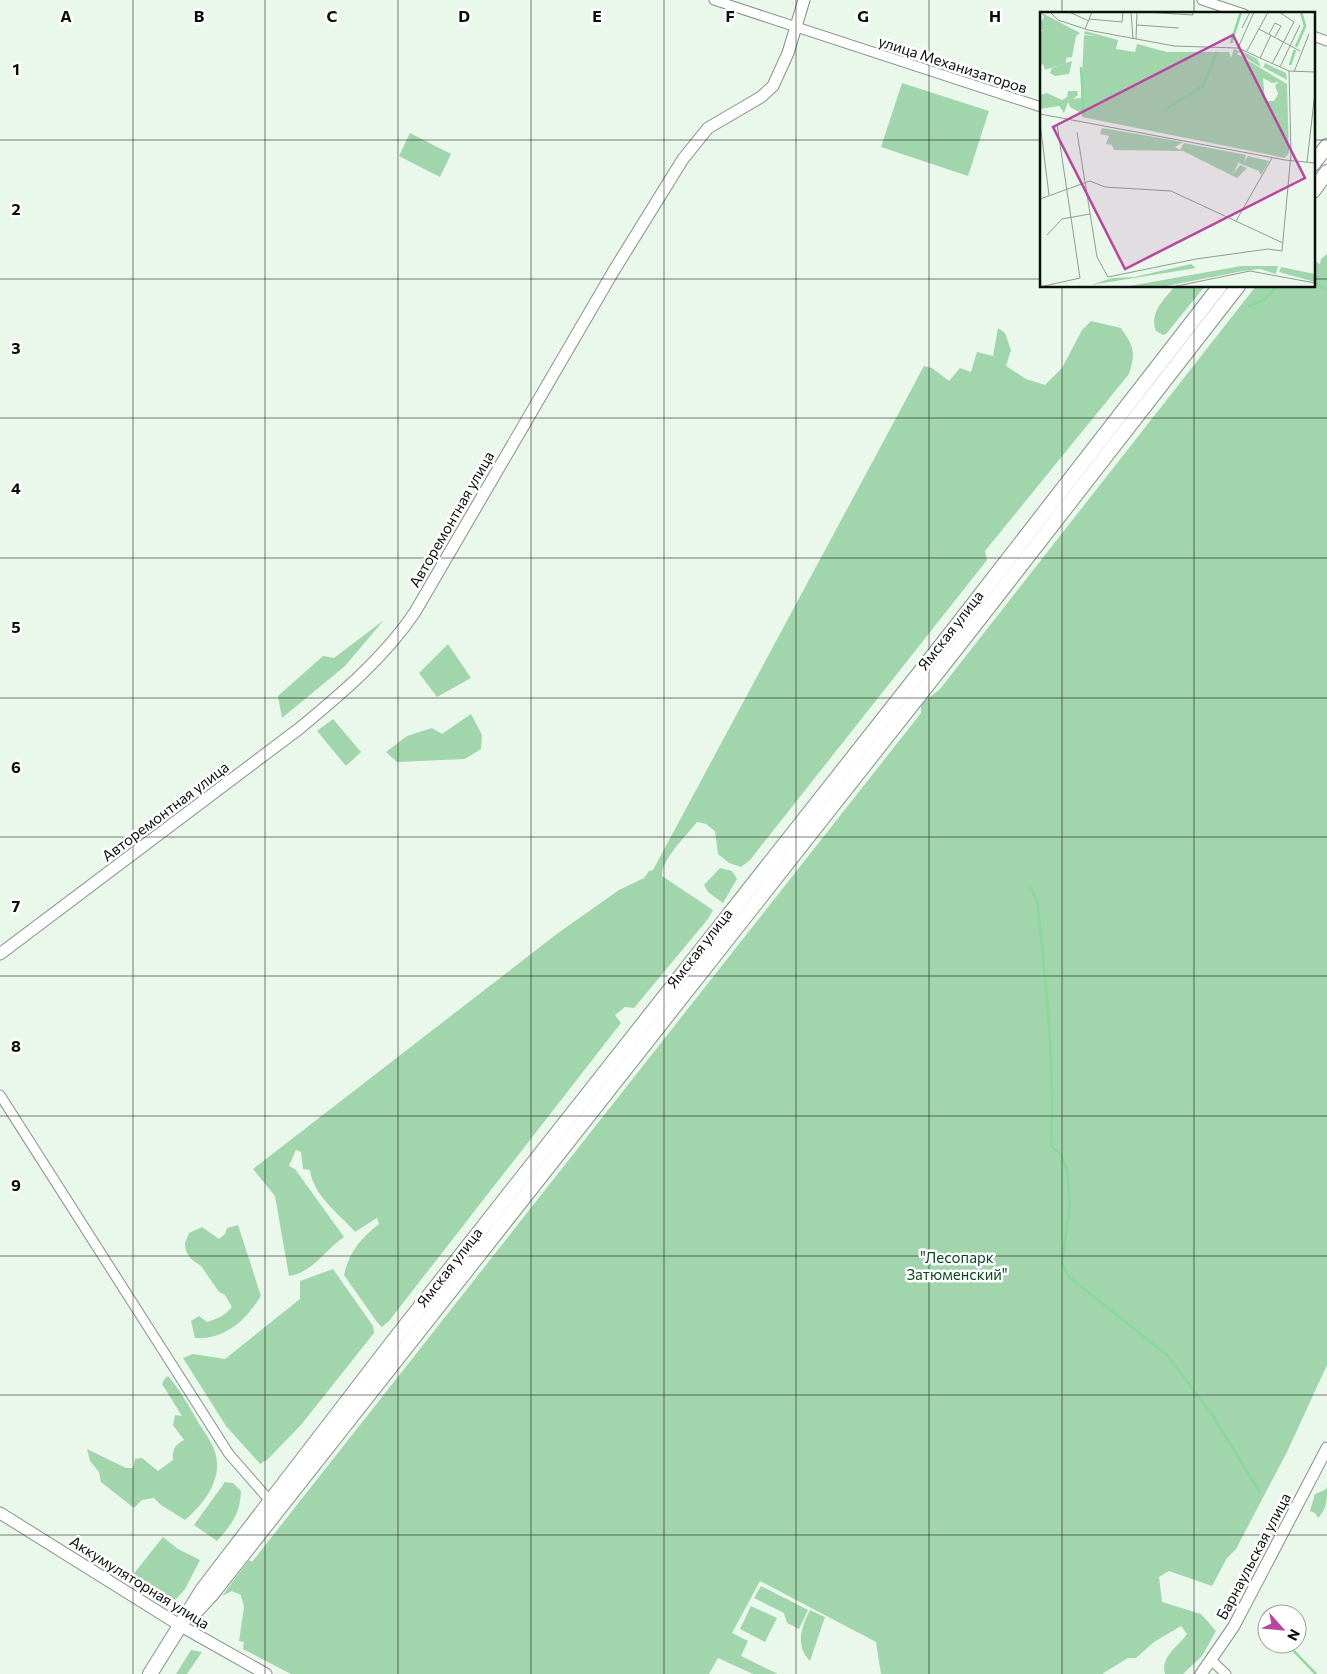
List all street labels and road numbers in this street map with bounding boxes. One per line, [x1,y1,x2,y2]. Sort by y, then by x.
street label: улица Механизаторов [876,31,1030,97]
street label: Авторемонтная улица [405,448,497,590]
street label: Ямская улица [913,587,987,673]
street label: Авторемонтная улица [98,757,232,865]
street label: Ямская улица [662,905,736,991]
street label: Ямская улица [412,1224,486,1310]
street label: Барнаульская улица [1212,1490,1294,1622]
street label: Аккумуляторная улица [67,1532,213,1632]

